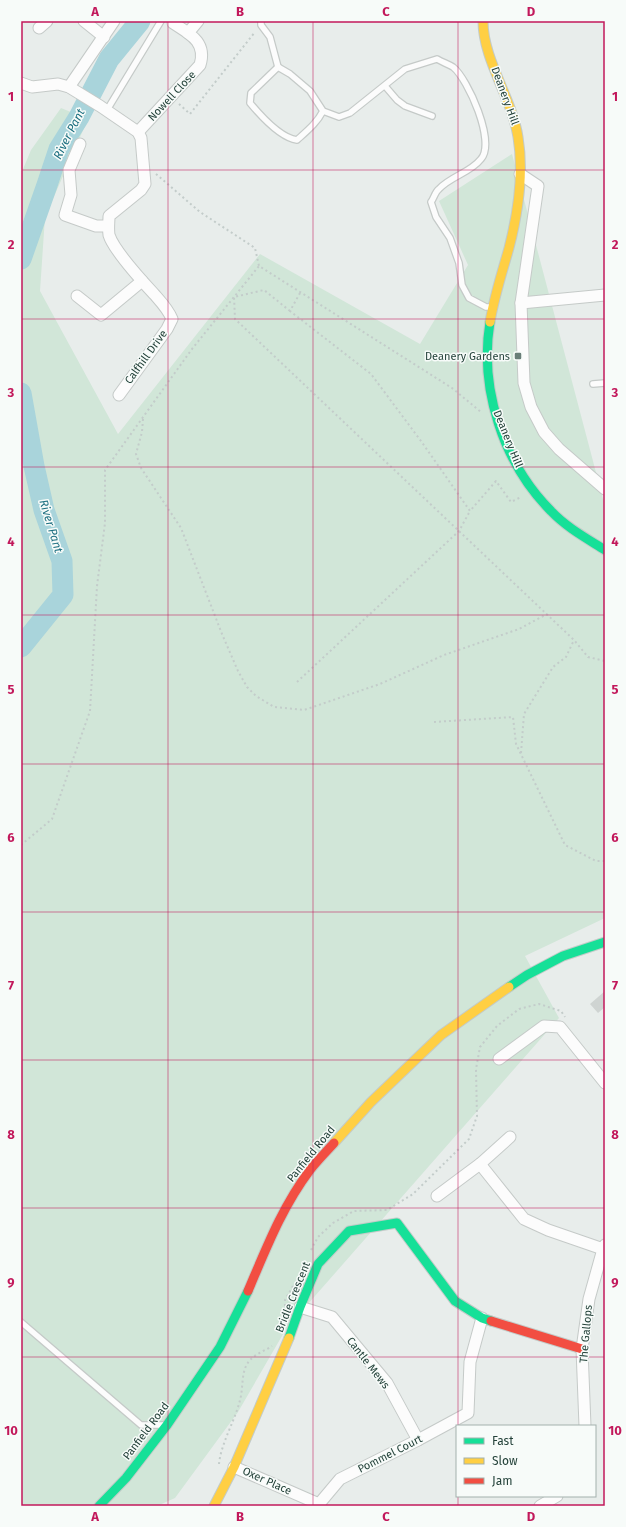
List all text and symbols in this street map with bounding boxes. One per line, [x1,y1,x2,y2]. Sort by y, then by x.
text: A [90,4,99,19]
text: B [236,4,244,19]
text: C [382,4,390,19]
text: D [527,4,536,19]
street label: Deanery Hill [488,65,522,127]
street label: Nowell Close [145,68,199,124]
text: 1 [8,89,14,104]
text: 1 [612,89,618,104]
water label: River Pant [50,106,88,162]
text: 2 [8,237,15,252]
text: 2 [612,237,619,252]
street label: Calfhill Drive [122,327,170,387]
place label: Deanery Gardens [425,350,510,363]
marker: Deanery Gardens [513,351,523,361]
text: 3 [7,385,15,400]
text: 3 [611,385,619,400]
street label: Deanery Hill [491,408,525,470]
water label: River Pant [36,498,66,555]
text: 4 [7,534,15,549]
text: 4 [611,534,619,549]
text: 5 [8,682,15,697]
text: 5 [612,682,619,697]
text: 6 [7,830,15,845]
text: 6 [611,830,619,845]
text: 7 [8,978,14,993]
text: 7 [612,978,618,993]
street label: Panfield Road [284,1123,338,1185]
text: 8 [7,1127,15,1142]
text: 8 [611,1127,619,1142]
street label: Bridle Crescent [273,1260,313,1334]
text: 9 [7,1275,15,1290]
text: 9 [611,1275,619,1290]
street label: The Gallops [577,1304,595,1364]
street label: Cantle Mews [344,1335,392,1391]
street label: Panfield Road [120,1400,172,1462]
text: 10 [4,1423,18,1438]
text: 10 [608,1423,622,1438]
legend [456,1425,596,1497]
street label: Pommel Court [356,1432,424,1476]
text: Fast [492,1434,514,1448]
text: Slow [492,1454,518,1468]
street label: Oxer Place [240,1464,294,1498]
text: Jam [492,1474,512,1488]
text: A [90,1509,99,1524]
text: B [236,1509,244,1524]
text: C [382,1509,390,1524]
text: D [527,1509,536,1524]

